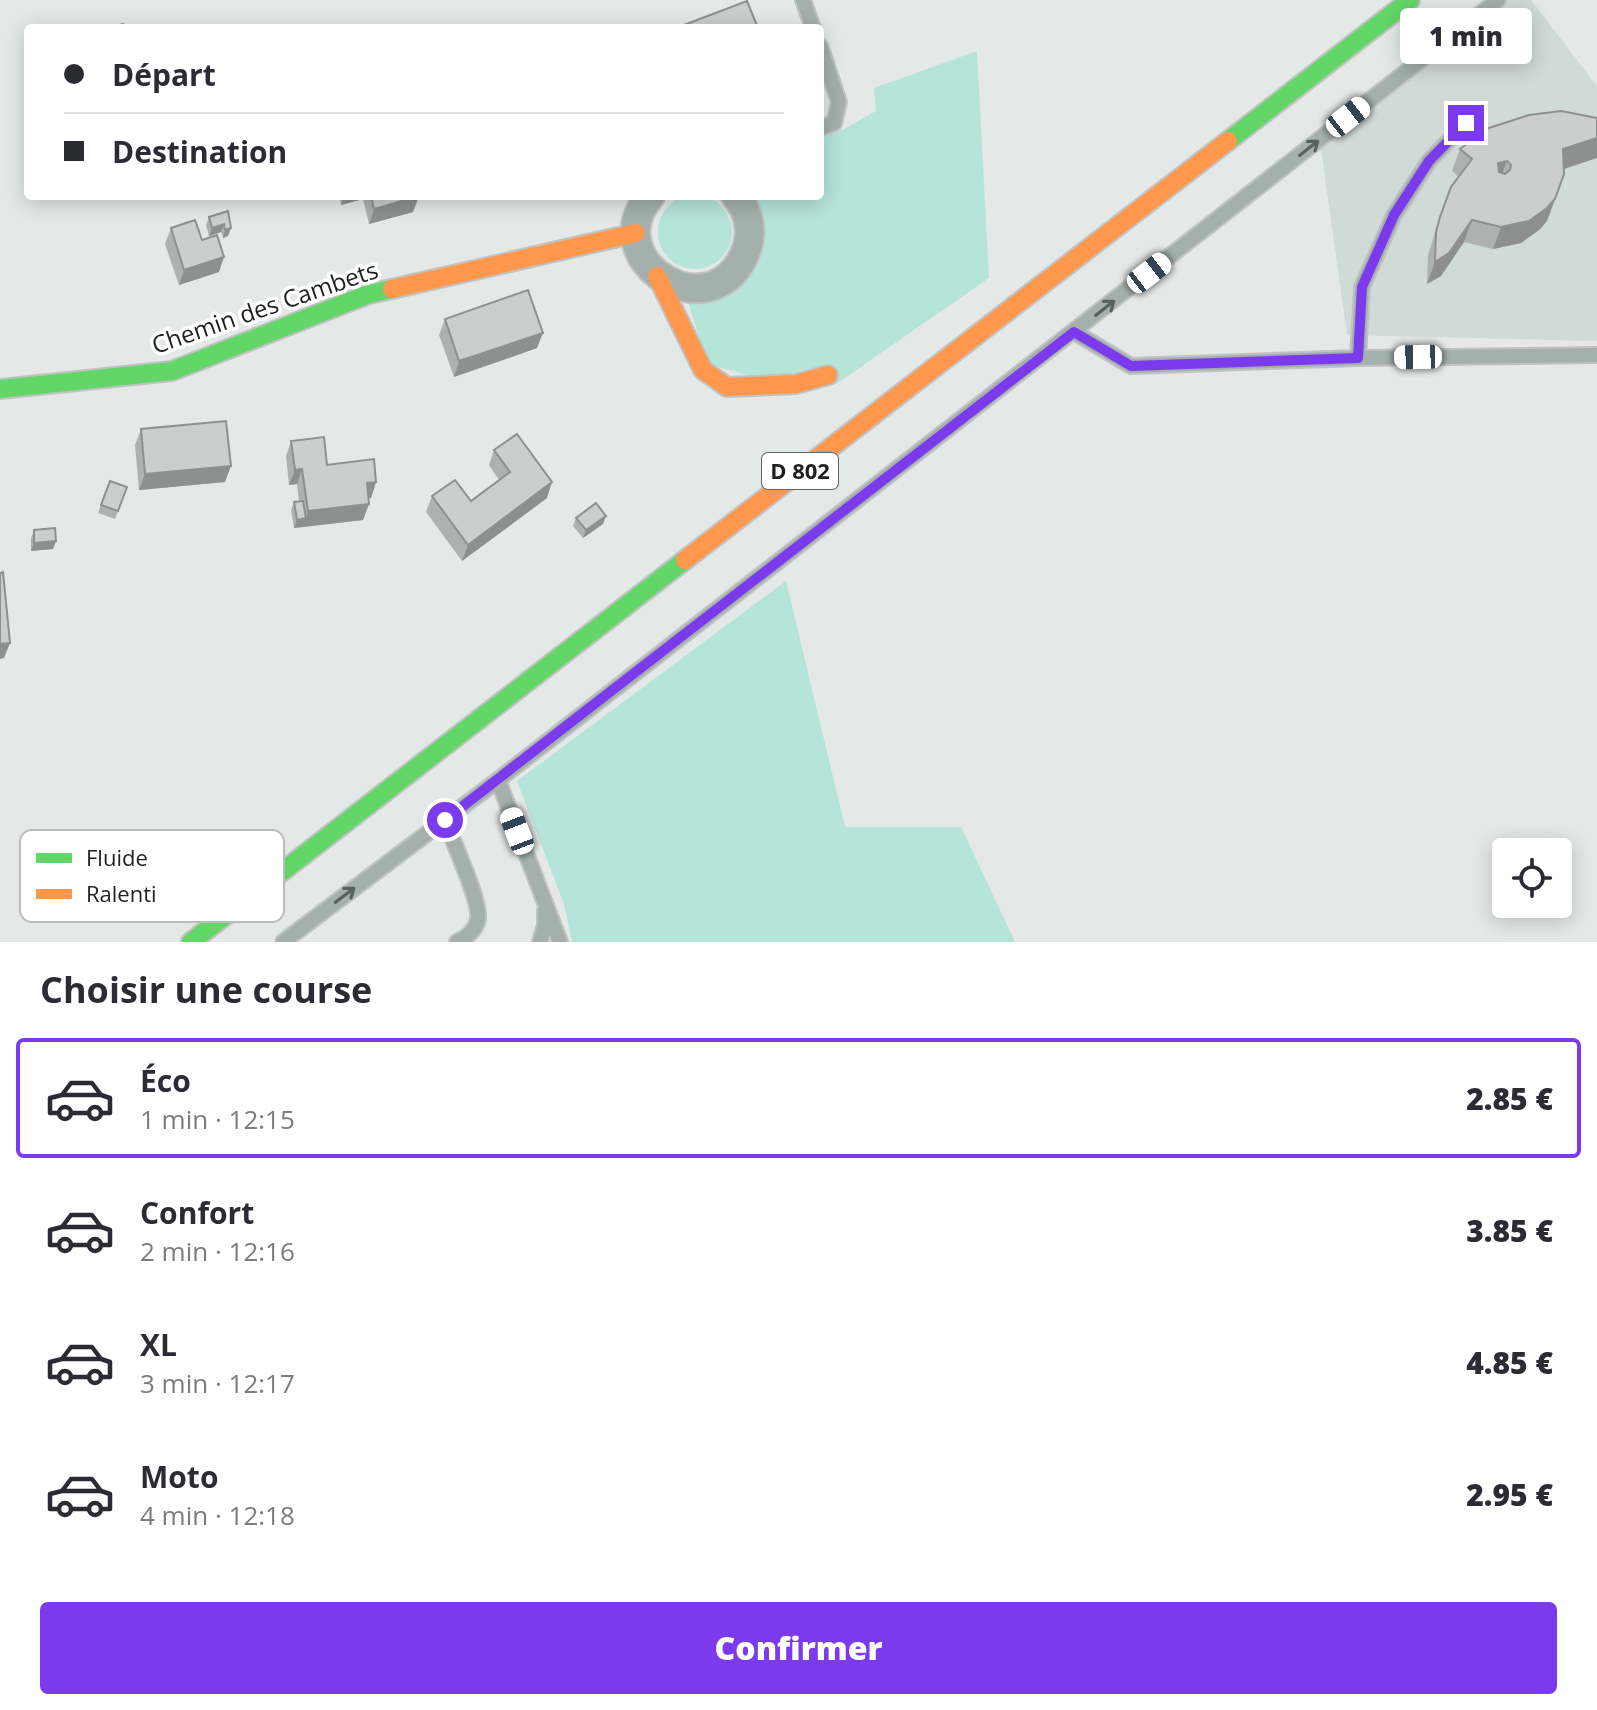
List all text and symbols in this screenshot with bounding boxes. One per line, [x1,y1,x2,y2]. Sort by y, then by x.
callout: 1 min [1400,7,1532,63]
text: 1 min [1429,18,1503,54]
text: Départ [112,54,216,95]
car [1322,93,1374,141]
route end [1448,105,1484,141]
text: Destination [112,131,287,172]
one-way arrow [1298,139,1319,156]
car [1123,249,1175,297]
street label: Chemin des Cambets [147,252,382,361]
one-way arrow [1094,299,1115,317]
car [1394,345,1442,369]
road number: D 802 [762,453,838,489]
route start [427,802,463,838]
car [497,804,537,858]
legend [20,830,284,922]
map controls [1492,838,1572,918]
button: locate [1492,838,1572,918]
text: Fluide [86,842,148,872]
text: Ralenti [86,878,157,908]
one-way arrow [334,887,355,904]
text: Choisir une course [40,965,372,1014]
text: Éco [140,1060,191,1101]
icon: car [44,1062,116,1134]
text: 2.85 € [1466,1078,1553,1119]
text: 1 min · 12:15 [140,1101,295,1137]
text: Confort [140,1192,254,1233]
icon: car [44,1194,116,1266]
text: 3.85 € [1466,1210,1553,1251]
text: 2 min · 12:16 [140,1233,295,1269]
text: XL [140,1324,177,1365]
icon: car [44,1326,116,1398]
text: 4.85 € [1466,1342,1553,1383]
text: 3 min · 12:17 [140,1365,295,1401]
text: Moto [140,1456,218,1497]
icon: car [44,1458,116,1530]
text: 2.95 € [1466,1474,1553,1515]
text: 4 min · 12:18 [140,1497,295,1533]
button: Confirmer [40,1602,1557,1694]

